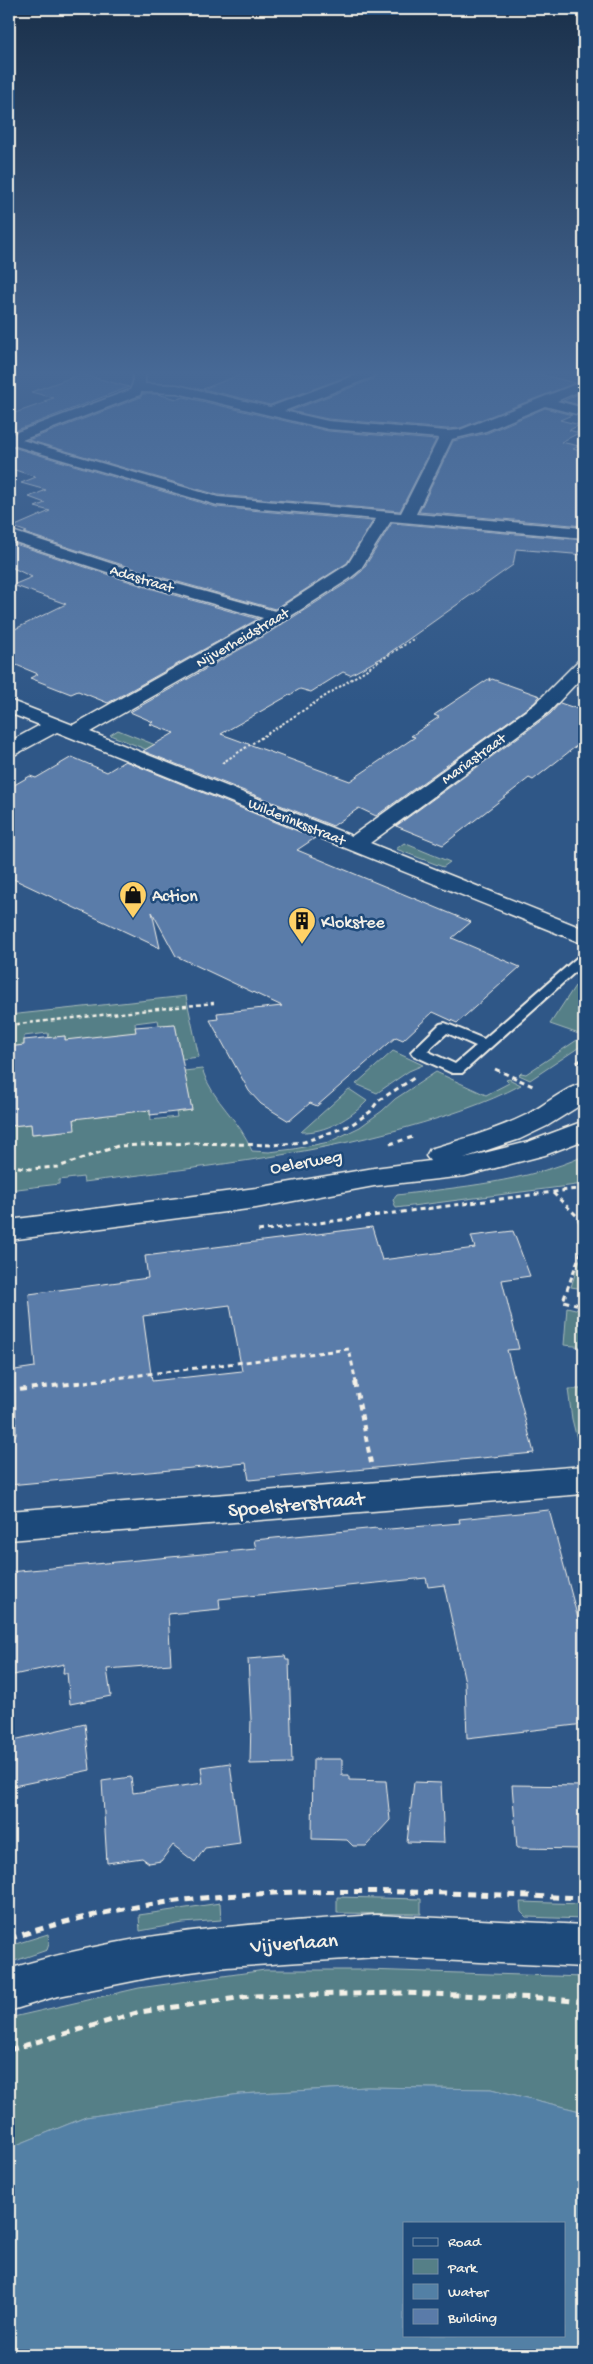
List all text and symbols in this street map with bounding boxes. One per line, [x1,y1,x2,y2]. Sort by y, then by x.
street label: Adastraat [107,562,177,599]
street label: Nijverheidstraat [193,604,294,673]
street label: Mariastraat [438,729,511,789]
street label: Wilderinksstraat [245,795,349,851]
shop icon: Action [118,880,148,919]
place label: Action [152,887,198,908]
building icon: Klokstee [287,906,317,945]
place label: Klokstee [321,913,386,934]
street label: Oelerweg [269,1147,344,1180]
street label: Spoelsterstraat [227,1488,368,1525]
street label: Vijverlaan [249,1930,339,1961]
legend [403,2222,566,2336]
text: Road [448,2234,482,2252]
text: Park [447,2260,478,2278]
text: Water [448,2284,490,2302]
text: Building [447,2310,497,2328]

